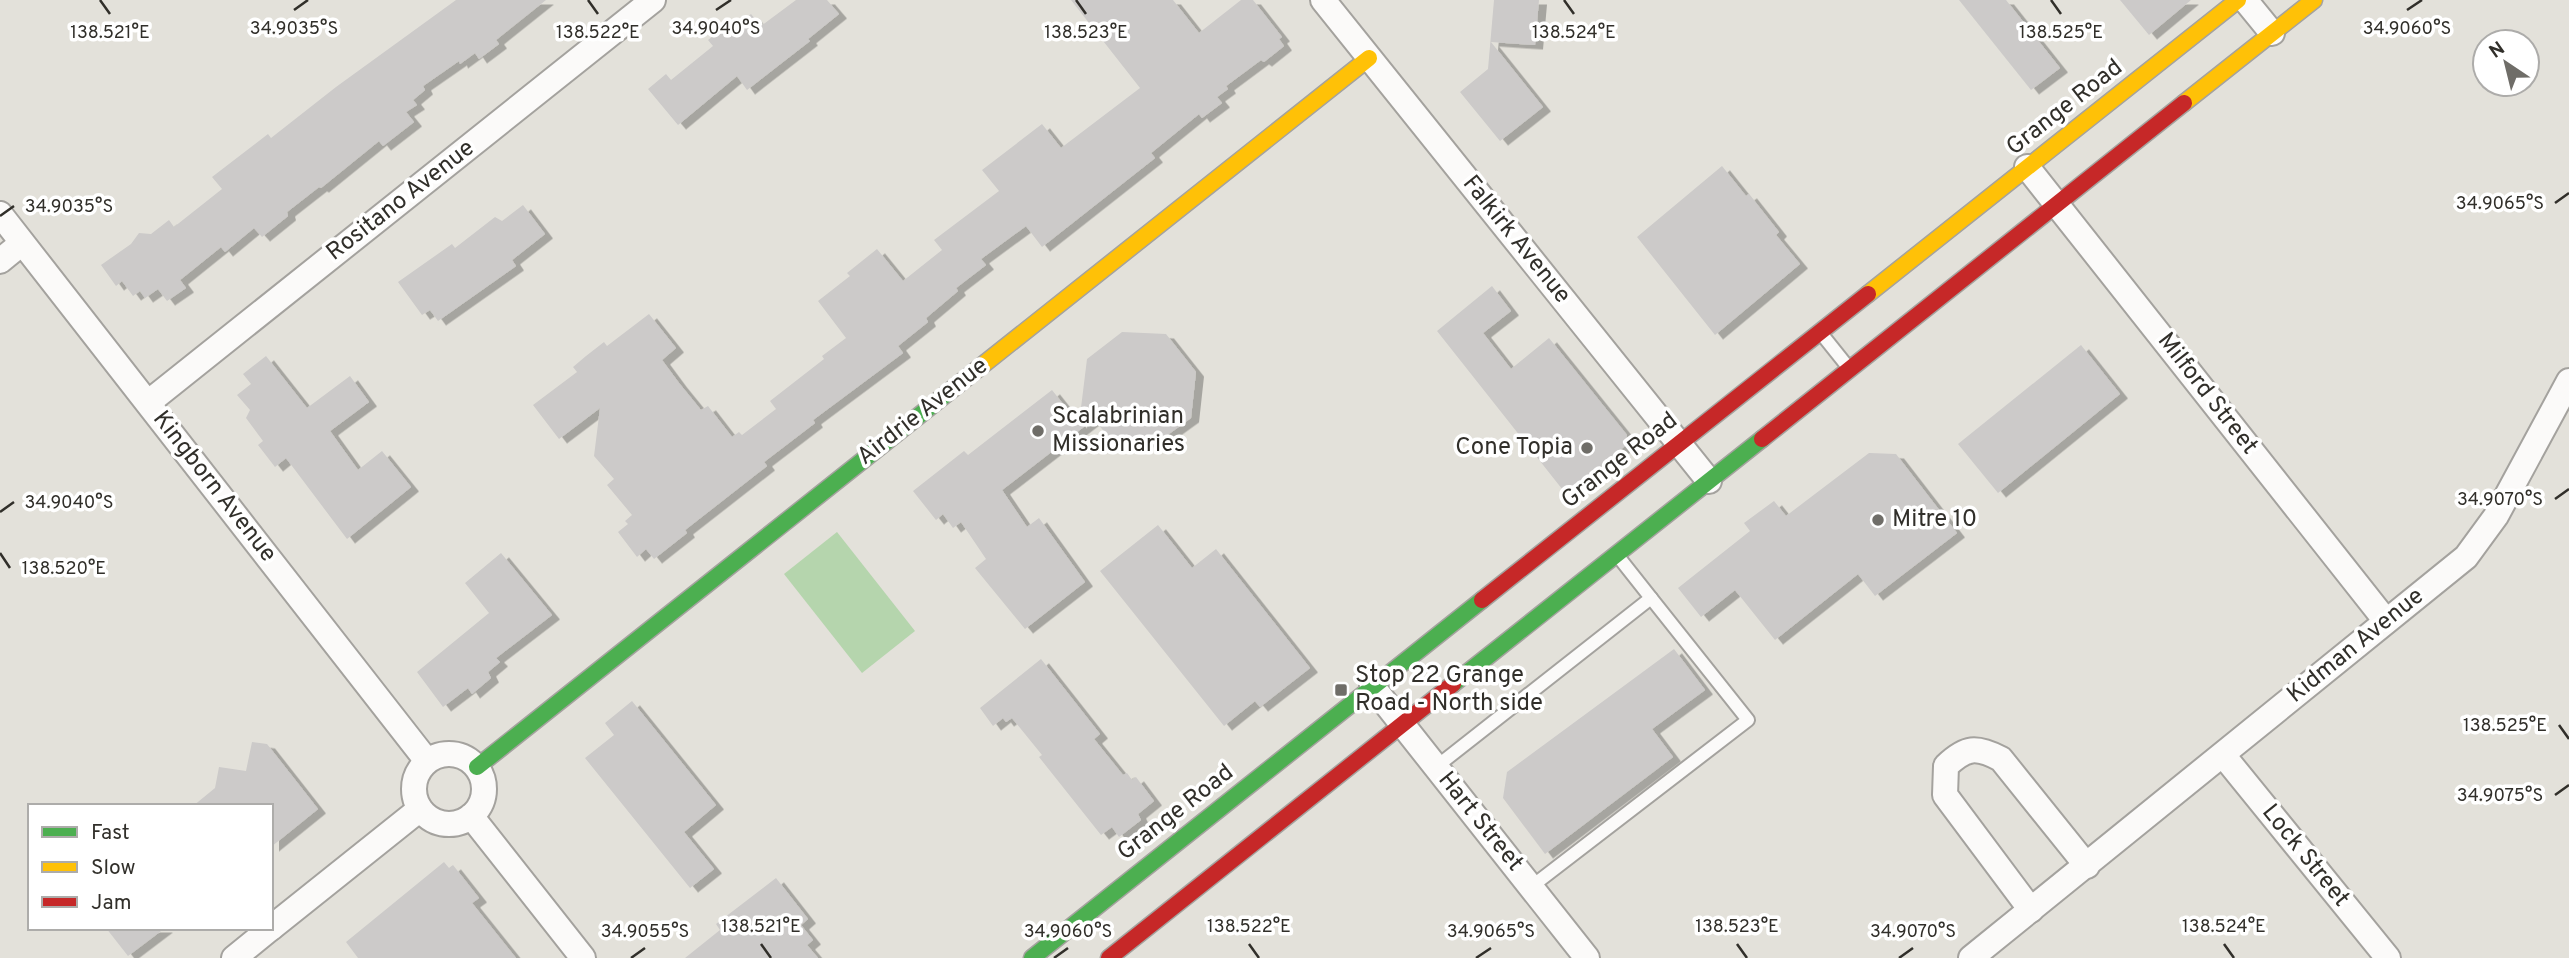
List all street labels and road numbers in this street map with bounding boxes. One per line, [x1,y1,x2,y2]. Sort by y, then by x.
street label: Grange Road [2001,53,2129,163]
street label: Rositano Avenue [321,134,481,268]
street label: Falkirk Avenue [1455,170,1577,310]
street label: Milford Street [2150,327,2264,461]
street label: Airdrie Avenue [852,352,994,472]
street label: Kingborn Avenue [146,405,282,569]
street label: Grange Road [1556,406,1684,516]
street label: Kidman Avenue [2282,582,2430,710]
street label: Grange Road [1112,758,1240,868]
street label: Hart Street [1431,766,1529,878]
street label: Lock Street [2254,799,2356,913]

